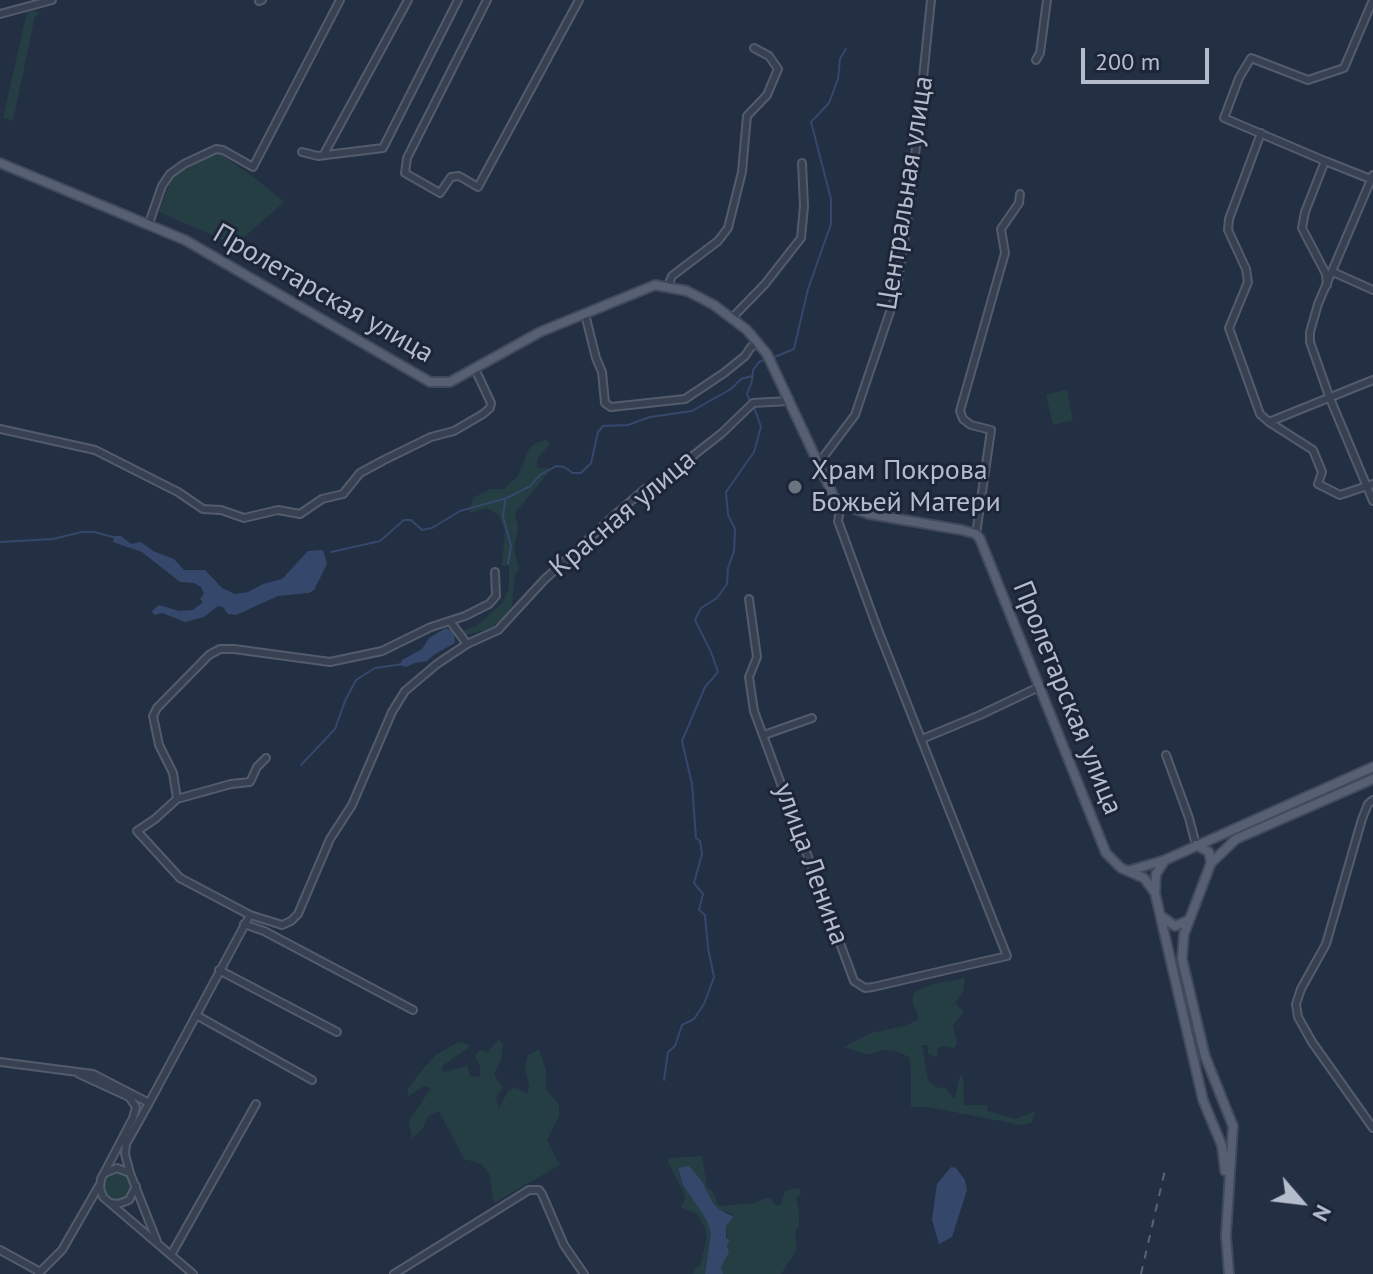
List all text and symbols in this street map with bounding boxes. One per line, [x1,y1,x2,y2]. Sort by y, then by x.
scale bar [1085,32,1213,82]
text: 200 m [1095,46,1160,77]
street label: Центральная улица [871,74,941,312]
street label: Пролетарская улица [207,217,439,371]
street label: Красная улица [543,443,703,585]
place label: Храм Покрова Божьей Матери [811,454,1001,520]
marker: Храм Покрова Божьей Матери [786,478,804,496]
street label: Пролетарская улица [1005,576,1129,820]
street label: улица Ленина [766,778,856,950]
north arrow [1261,1162,1341,1242]
text: N [1306,1200,1338,1226]

